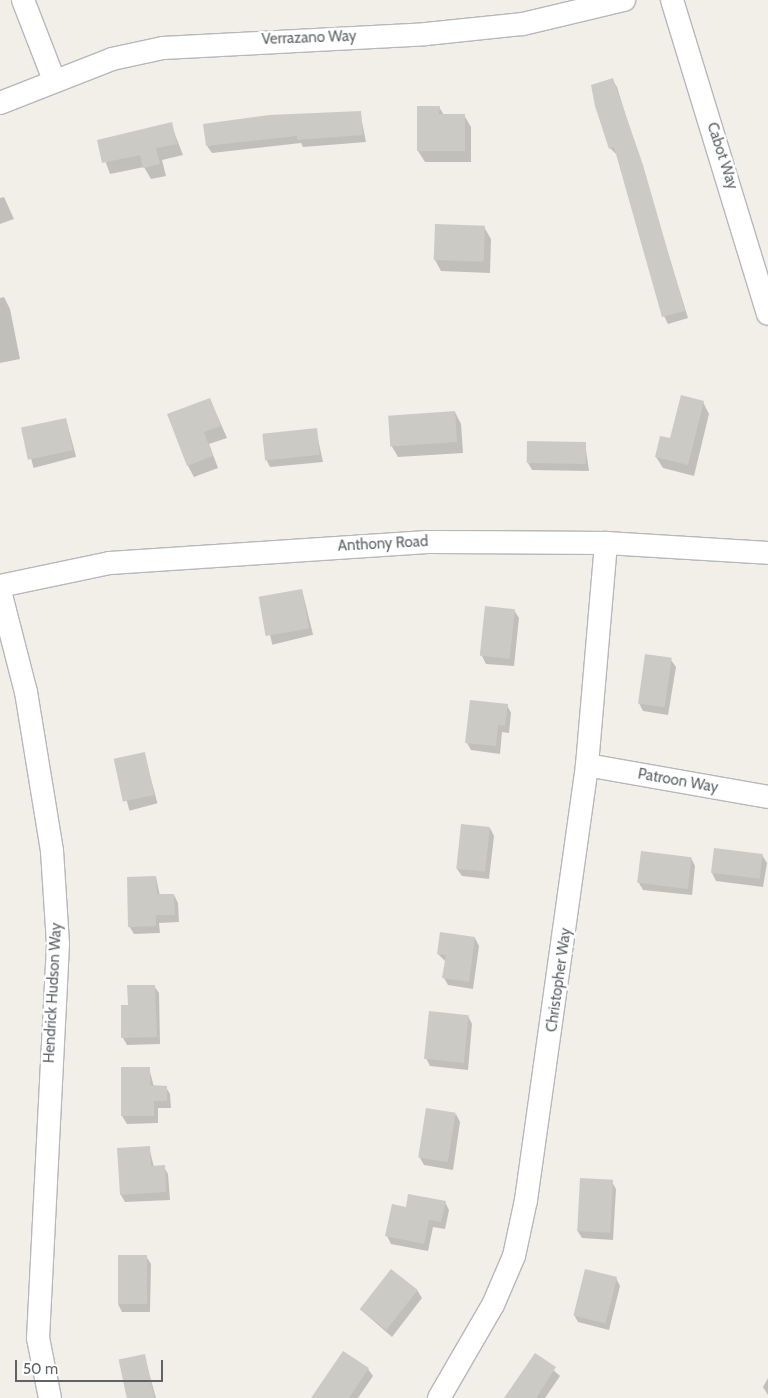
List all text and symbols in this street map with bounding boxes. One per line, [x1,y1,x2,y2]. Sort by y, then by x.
street label: Verrazano Way [261,27,357,49]
street label: Cabot Way [703,120,741,192]
street label: Anthony Road [337,533,429,555]
street label: Patroon Way [636,765,720,797]
street label: Hendrick Hudson Way [40,922,66,1064]
street label: Christopher Way [543,927,575,1033]
scale bar [18,1350,165,1382]
text: 50 m [23,1360,58,1378]

